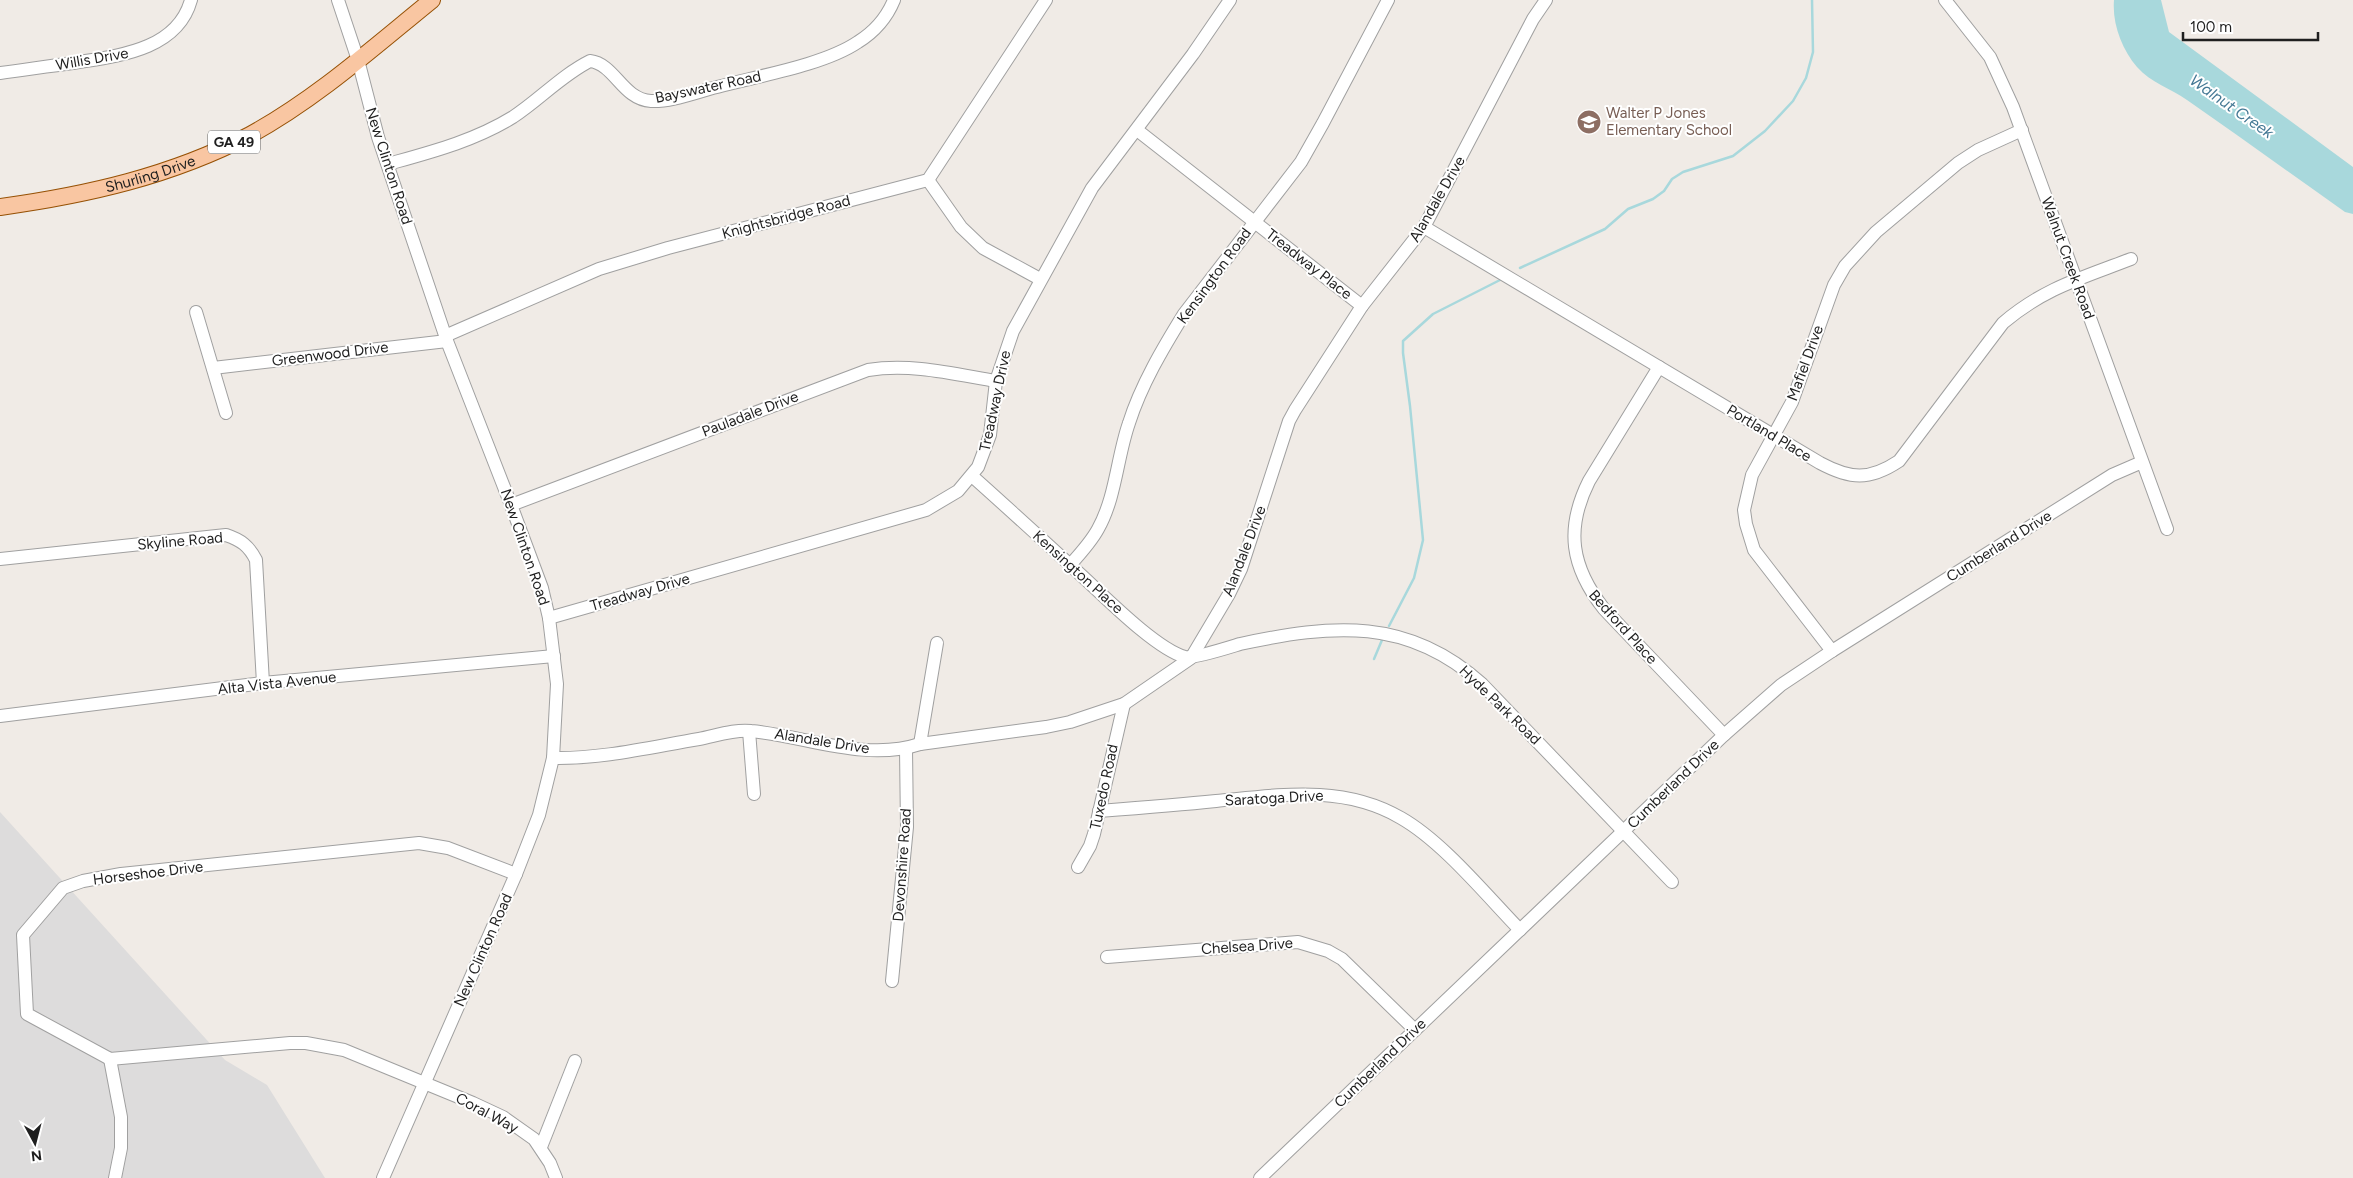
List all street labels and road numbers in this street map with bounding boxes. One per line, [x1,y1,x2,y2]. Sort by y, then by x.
street label: Willis Drive [54,44,130,74]
street label: Bayswater Road [653,67,763,107]
street label: New Clinton Road [362,105,416,227]
road number: GA 49 [208,130,260,154]
street label: Shurling Drive [103,152,198,196]
street label: Alandale Drive [1405,153,1469,245]
street label: Knightsbridge Road [720,191,852,243]
street label: Walnut Creek Road [2038,194,2098,322]
street label: Kensington Road [1173,225,1255,327]
street label: Treadway Place [1263,225,1355,303]
street label: Mafiel Drive [1783,323,1827,403]
street label: Greenwood Drive [271,338,389,370]
street label: Treadway Drive [976,349,1014,453]
street label: Pauladale Drive [699,387,801,441]
street label: Portland Place [1723,401,1815,465]
street label: New Clinton Road [497,486,553,608]
street label: Alandale Drive [1218,503,1270,599]
street label: Cumberland Drive [1943,506,2055,586]
street label: Kensington Place [1029,527,1127,617]
street label: Skyline Road [136,528,224,554]
street label: Treadway Drive [588,569,692,615]
street label: Bedford Place [1585,586,1661,668]
street label: Hyde Park Road [1455,662,1545,748]
street label: Alta Vista Avenue [217,668,337,698]
street label: Alandale Drive [773,725,871,757]
street label: Cumberland Drive [1623,736,1723,832]
street label: Tuxedo Road [1086,743,1122,831]
street label: Saratoga Drive [1224,786,1324,810]
street label: Devonshire Road [889,808,915,922]
street label: Horseshoe Drive [92,857,204,889]
street label: New Clinton Road [450,891,516,1009]
street label: Chelsea Drive [1201,934,1293,958]
street label: Cumberland Drive [1330,1015,1430,1111]
street label: Coral Way [453,1089,522,1137]

